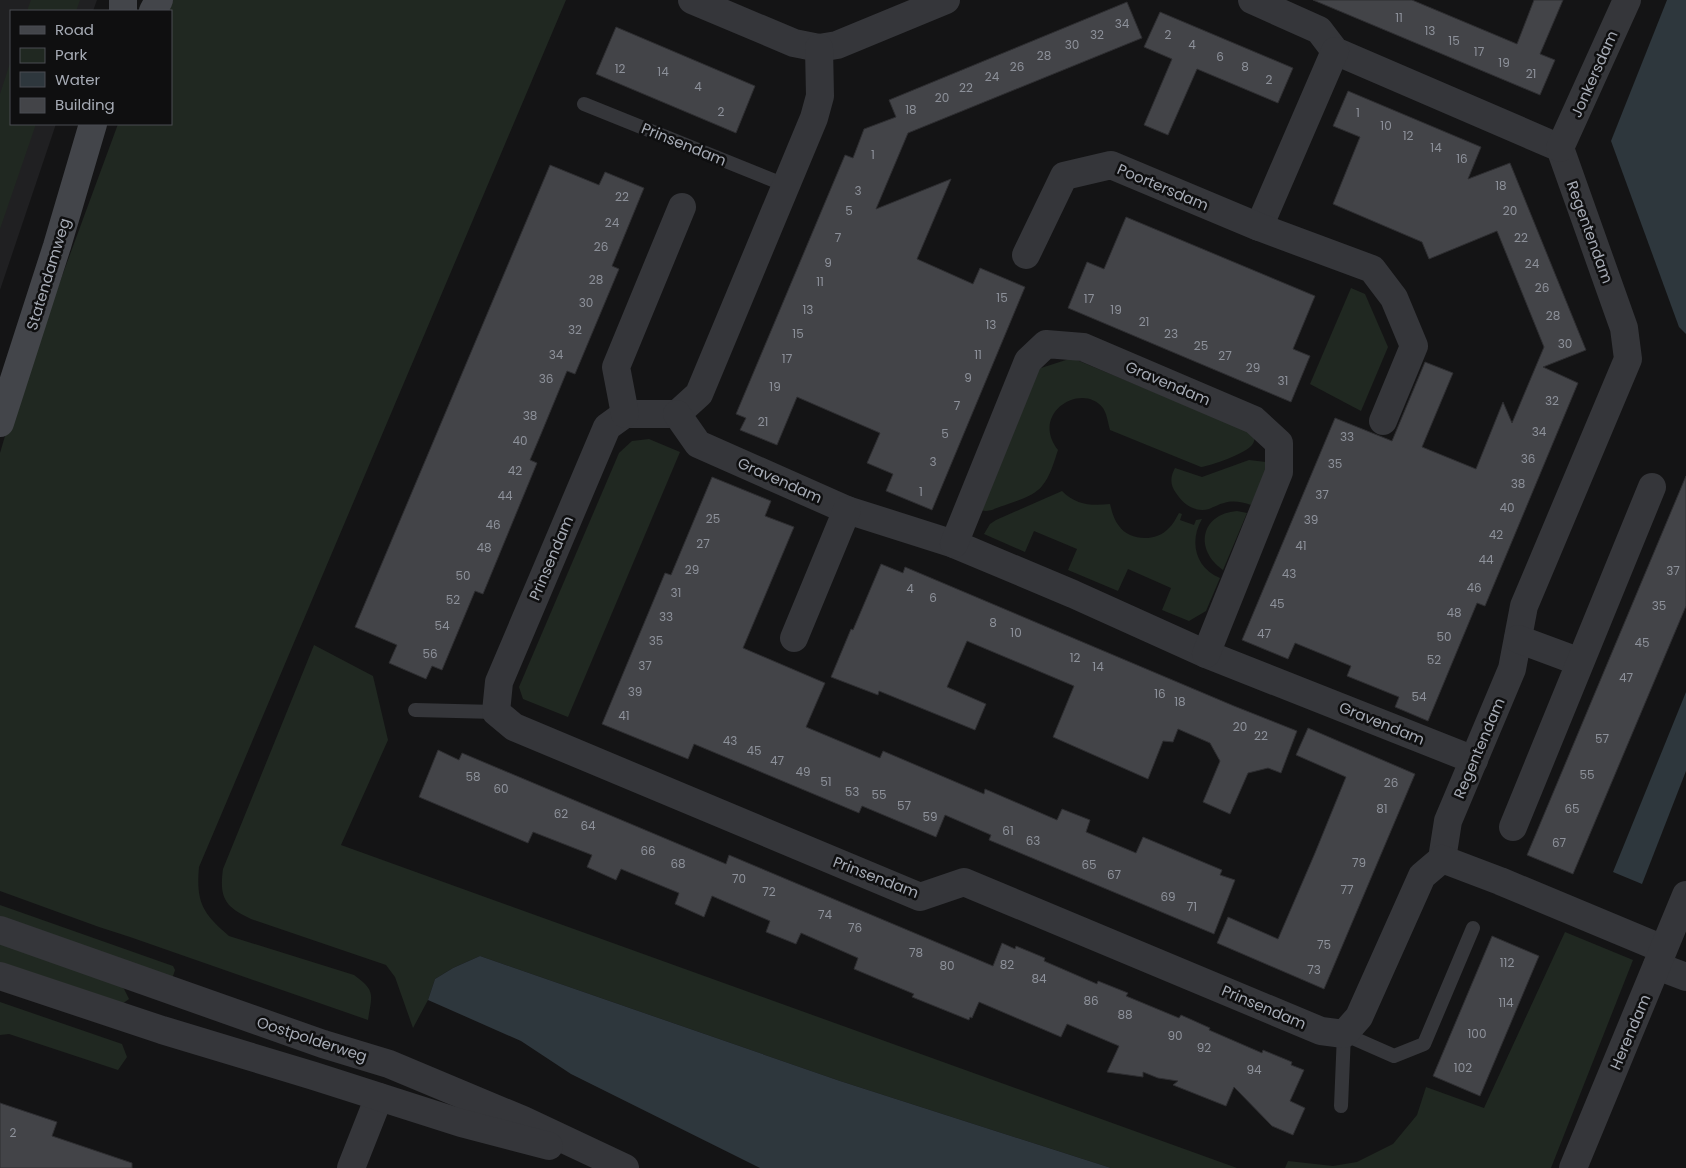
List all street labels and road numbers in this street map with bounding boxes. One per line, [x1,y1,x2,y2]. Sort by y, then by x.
street label: Jonkersdam [1565,27,1623,121]
street label: Prinsendam [638,117,730,171]
street label: Poortersdam [1114,158,1212,216]
street label: Regentendam [1562,178,1618,286]
street label: Statendamweg [21,215,75,333]
street label: Gravendam [1122,356,1214,410]
street label: Gravendam [734,452,826,508]
street label: Prinsendam [524,512,578,604]
street label: Regentendam [1448,694,1510,802]
street label: Gravendam [1336,696,1428,750]
street label: Prinsendam [830,851,922,903]
street label: Prinsendam [1218,980,1310,1034]
street label: Herendam [1605,991,1655,1073]
street label: Oostpolderweg [254,1011,370,1067]

